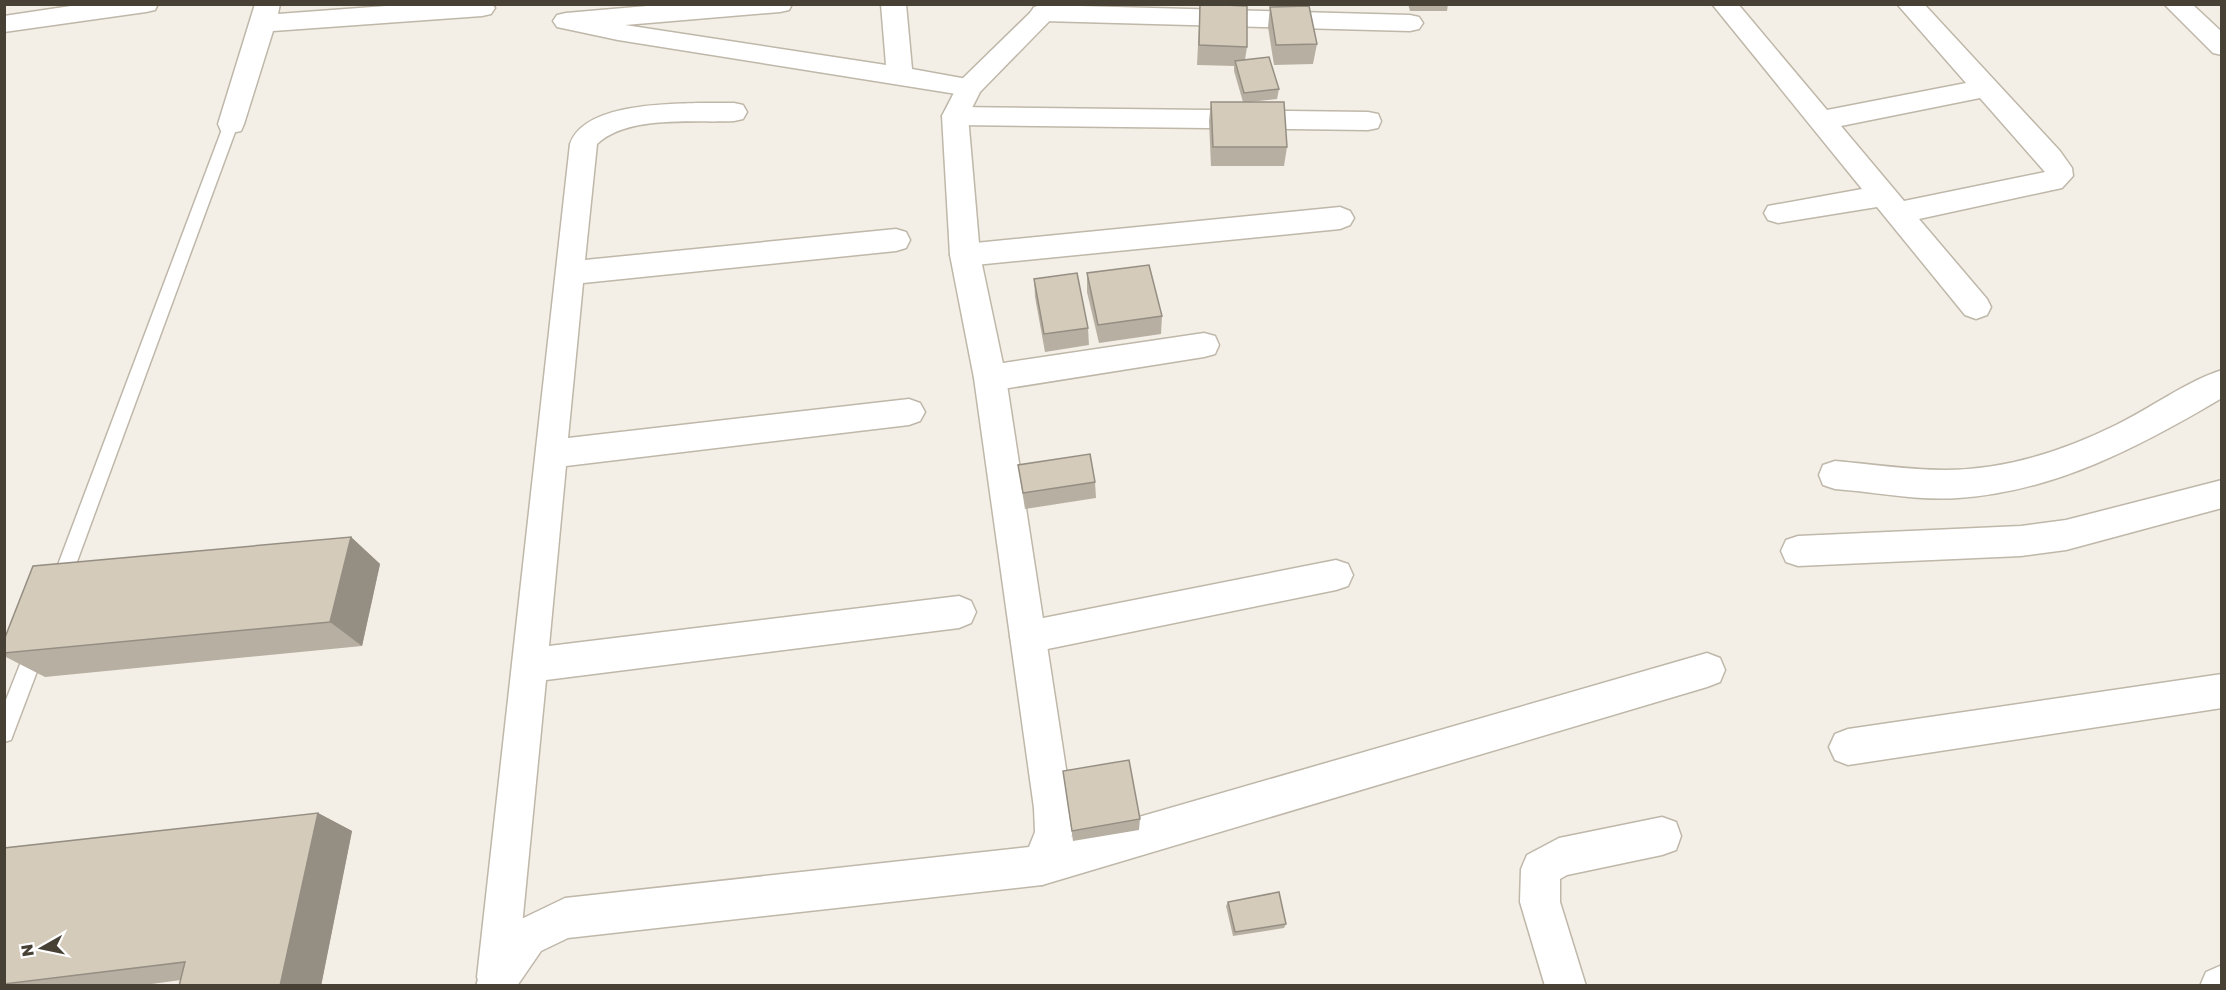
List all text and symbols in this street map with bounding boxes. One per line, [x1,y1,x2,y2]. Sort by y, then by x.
north arrow [12,918,72,978]
text: N [16,943,38,958]

